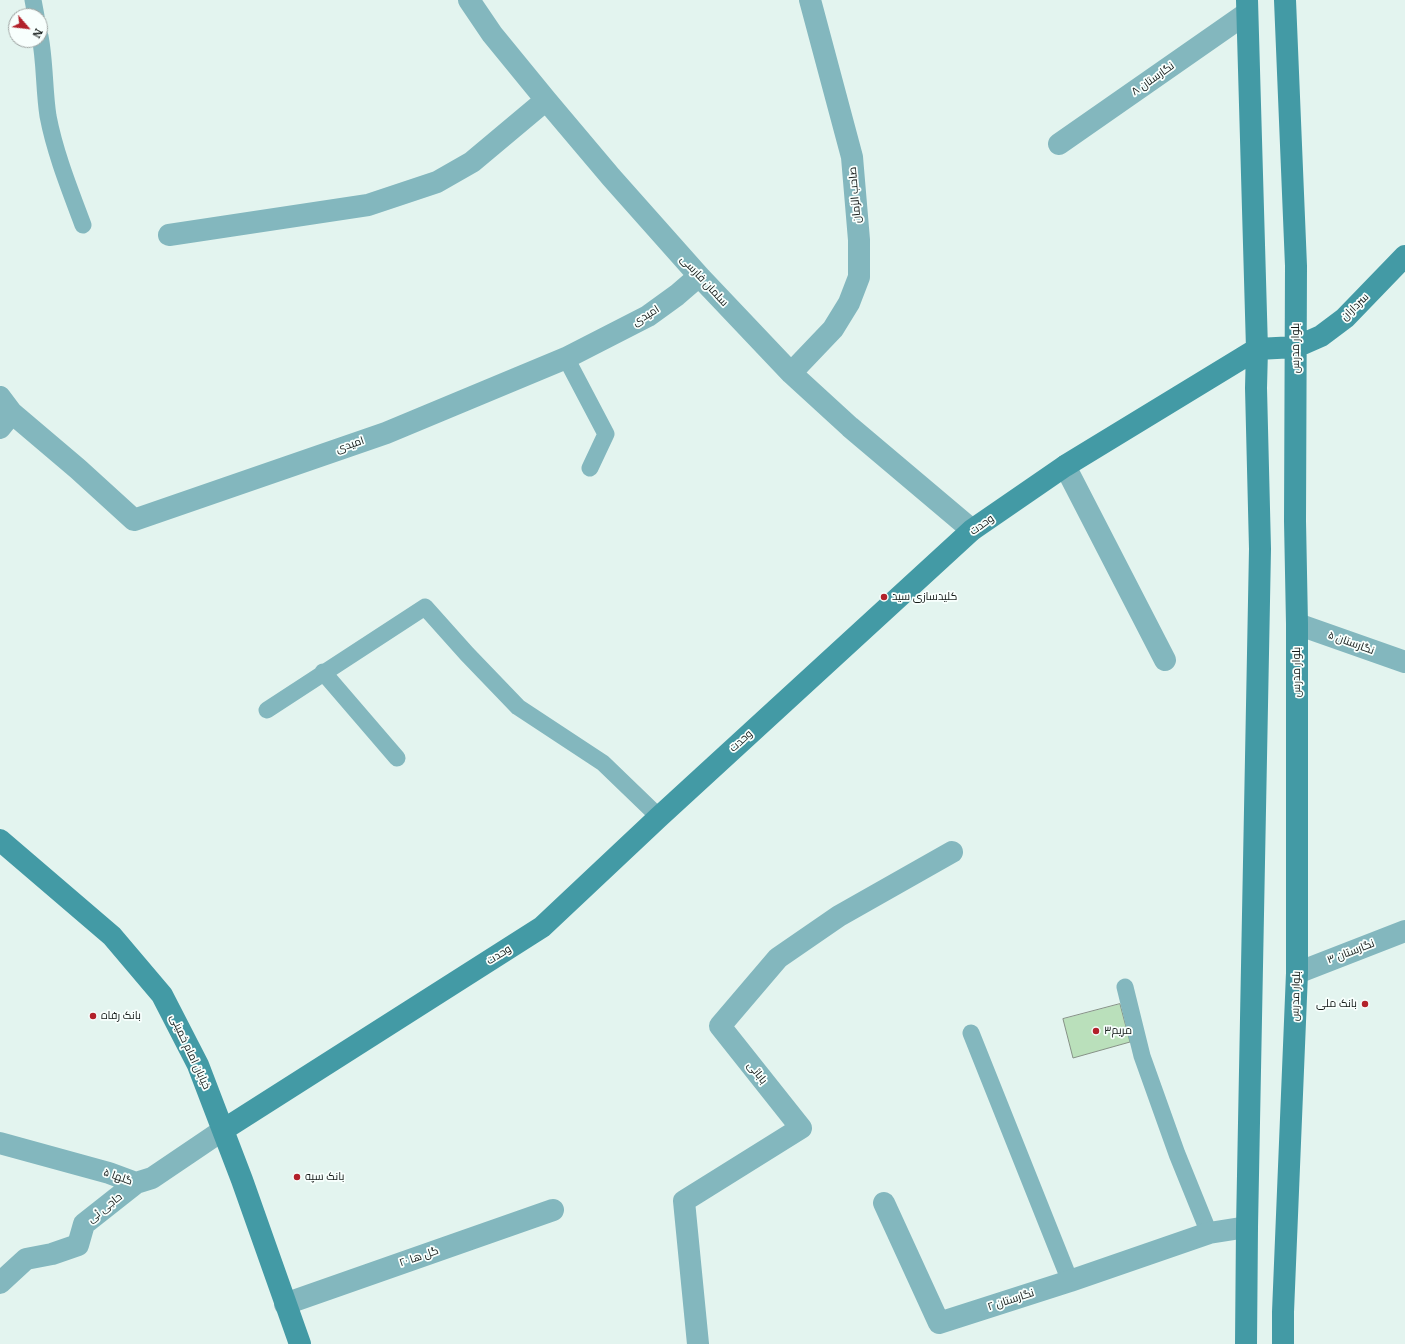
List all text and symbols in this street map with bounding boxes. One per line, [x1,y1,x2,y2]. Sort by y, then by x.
north arrow [8,8,48,48]
text: N [29,26,46,40]
street label: نگارستان ۸ [1129,59,1177,99]
street label: صاحب الزمان [846,166,864,224]
street label: سلمان فارسی [677,253,731,309]
street label: سرداران [1338,291,1372,323]
street label: امیدی [630,303,662,329]
street label: بلوار مدرس [1289,323,1303,373]
street label: امیدی [334,434,366,456]
street label: وحدت [967,512,997,538]
place label: کلیدسازی سید [892,590,957,604]
marker: کلیدسازی سید [879,592,889,602]
street label: نگارستان ۵ [1326,629,1376,657]
street label: بلوار مدرس [1290,647,1304,697]
street label: وحدت [727,727,755,755]
street label: نگارستان ۳ [1325,937,1377,967]
street label: وحدت [484,942,514,968]
street label: بلوار مدرس [1289,971,1303,1021]
place label: بانک ملی [1316,997,1357,1011]
marker: بانک ملی [1360,999,1370,1009]
place label: بانک رفاه [101,1009,141,1023]
marker: بانک رفاه [88,1011,98,1021]
street label: خیابان امام خمینی [167,1012,213,1092]
place label: مریم۳ [1104,1024,1132,1038]
marker: مریم۳ [1091,1026,1101,1036]
street label: بابائی [744,1059,770,1087]
street label: گلها ۵ [102,1166,134,1188]
place label: بانک سپه [305,1170,344,1184]
marker: بانک سپه [292,1172,302,1182]
street label: حاجی ئی [85,1190,125,1226]
street label: گل ها ۲۰ [398,1244,440,1270]
street label: نگارستان ۲ [986,1286,1036,1314]

